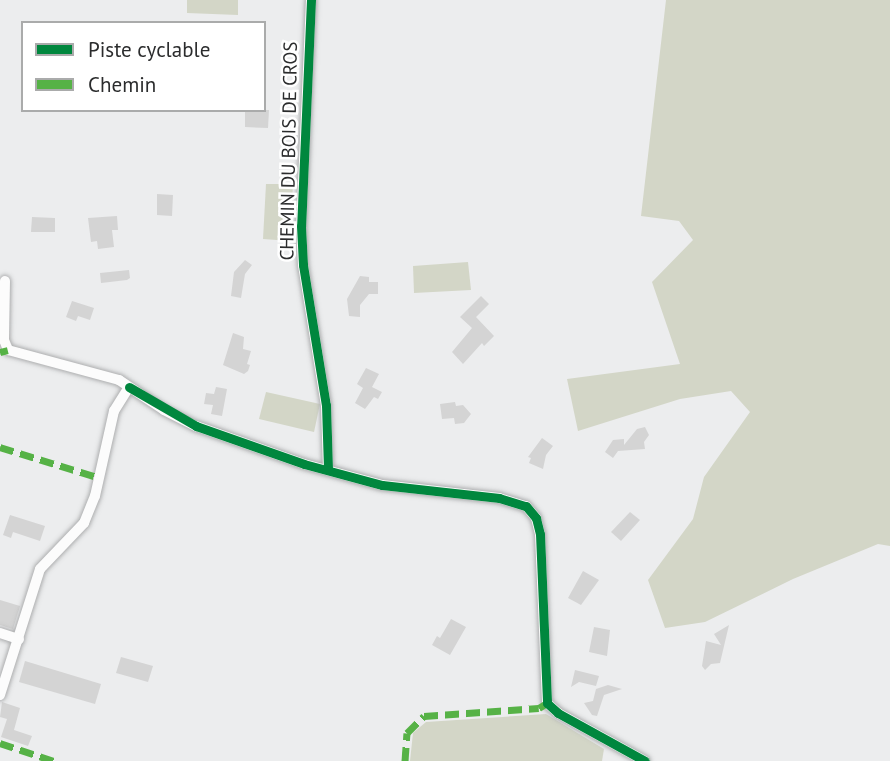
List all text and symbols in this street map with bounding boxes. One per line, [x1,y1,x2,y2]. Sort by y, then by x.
legend [21,21,266,112]
text: Piste cyclable [88,36,210,63]
street label: CHEMIN DU BOIS DE CROS [276,41,302,261]
text: Chemin [88,71,156,98]

